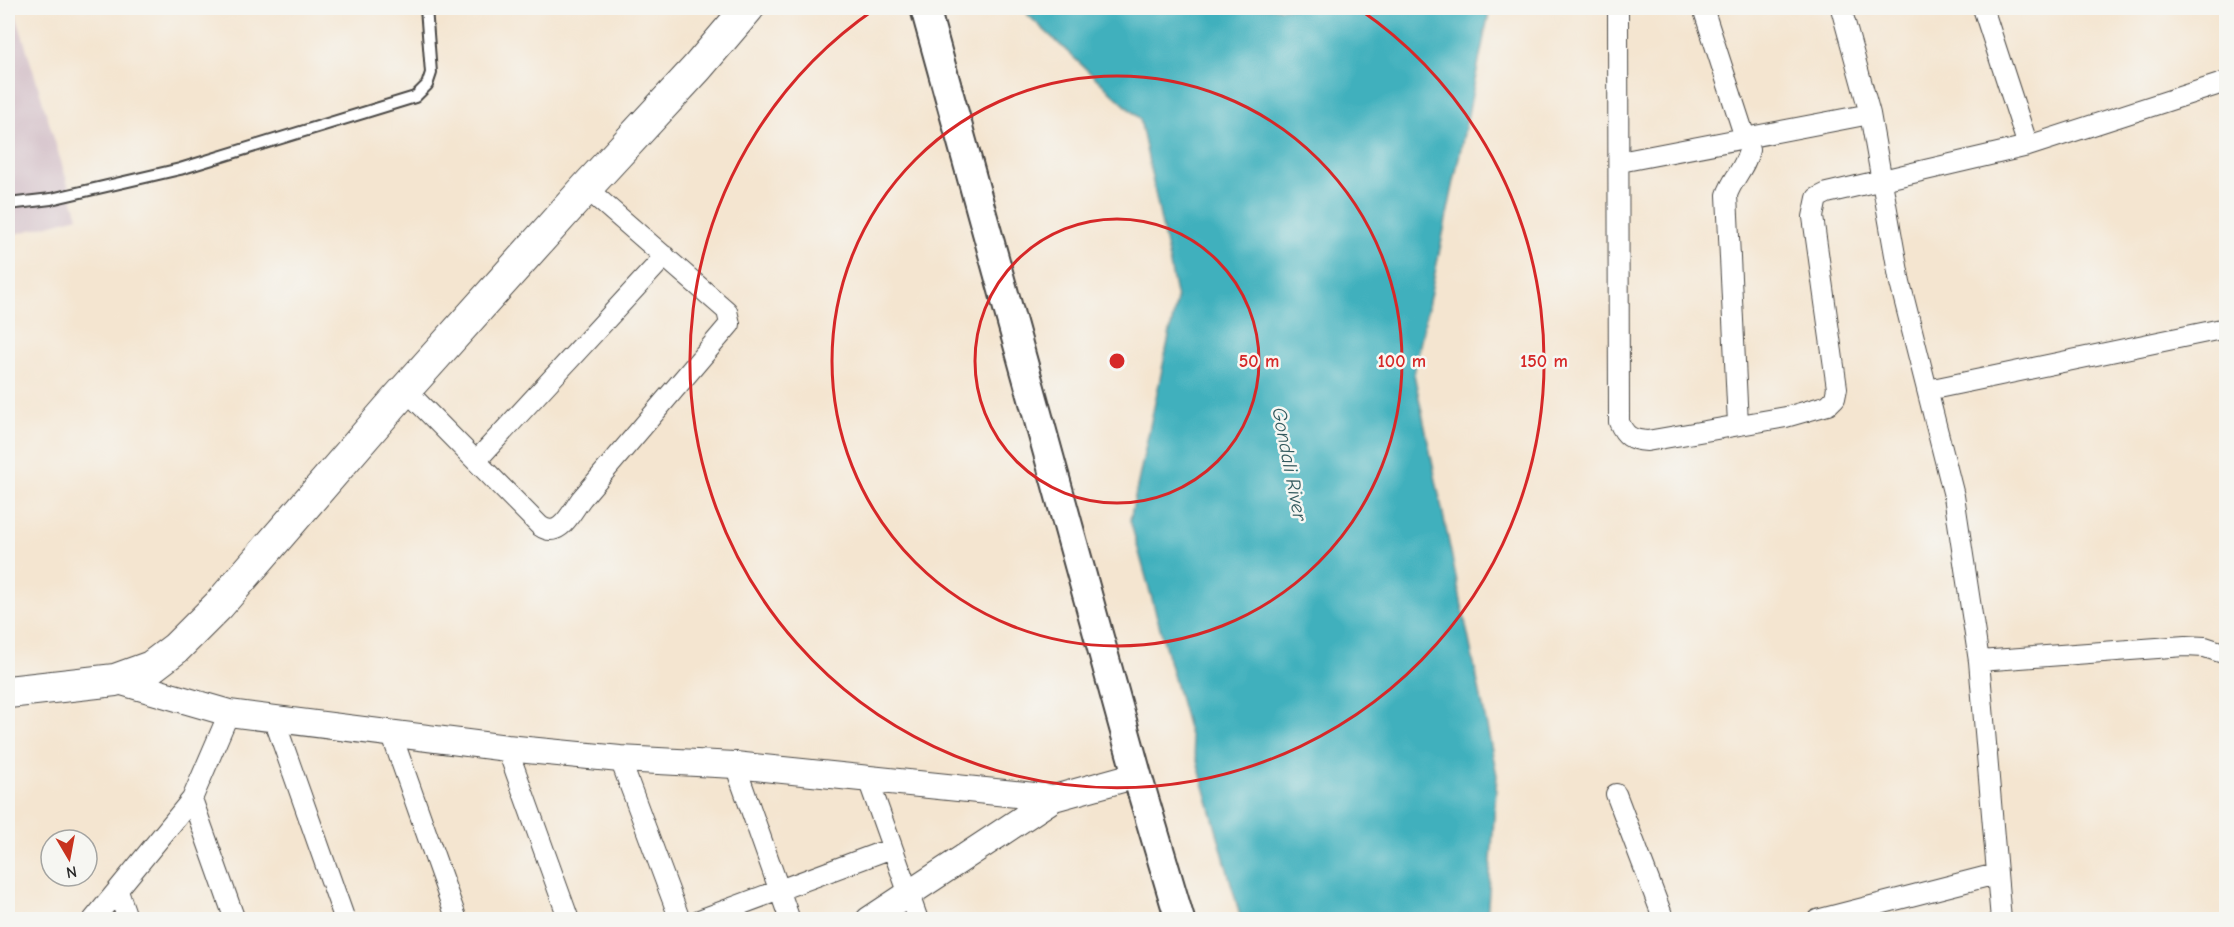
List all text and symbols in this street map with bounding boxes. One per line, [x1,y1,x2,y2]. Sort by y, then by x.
centre of rings [1107,351,1127,371]
text: 50 m [1239,351,1279,372]
text: 100 m [1378,351,1426,372]
text: 150 m [1520,351,1568,372]
water label: Gondali River [1267,405,1312,524]
north arrow [39,828,99,888]
text: N [65,862,78,882]

